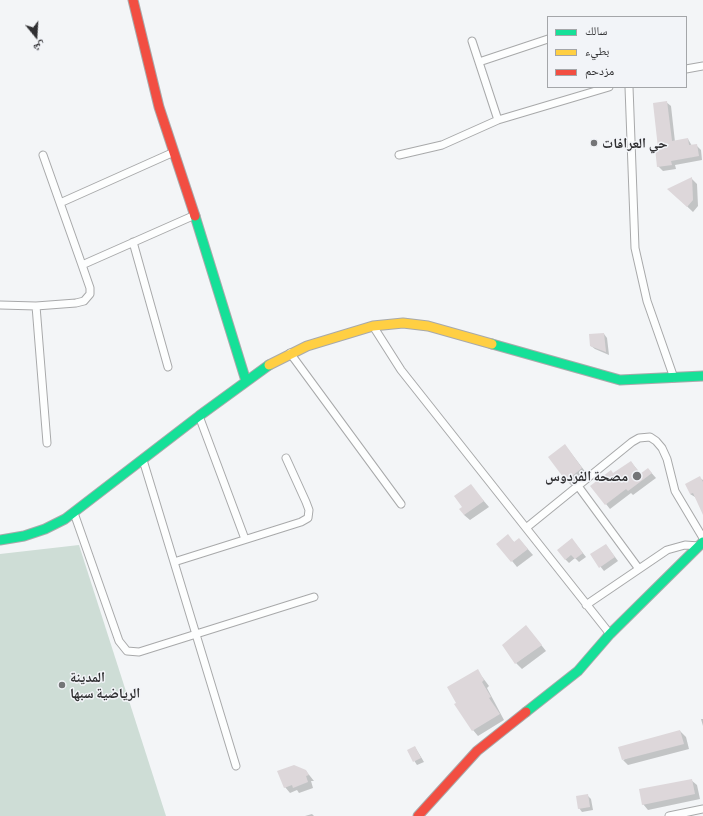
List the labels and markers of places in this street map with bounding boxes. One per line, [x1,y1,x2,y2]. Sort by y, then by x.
place label: حي العرافات [602,135,668,151]
marker: حي العرافات [589,138,599,148]
place label: مصحة الفردوس [545,468,628,484]
marker: مصحة الفردوس [631,470,643,482]
place label: المدينة الرياضية سبها [70,669,140,702]
marker: المدينة الرياضية سبها [57,680,67,690]

